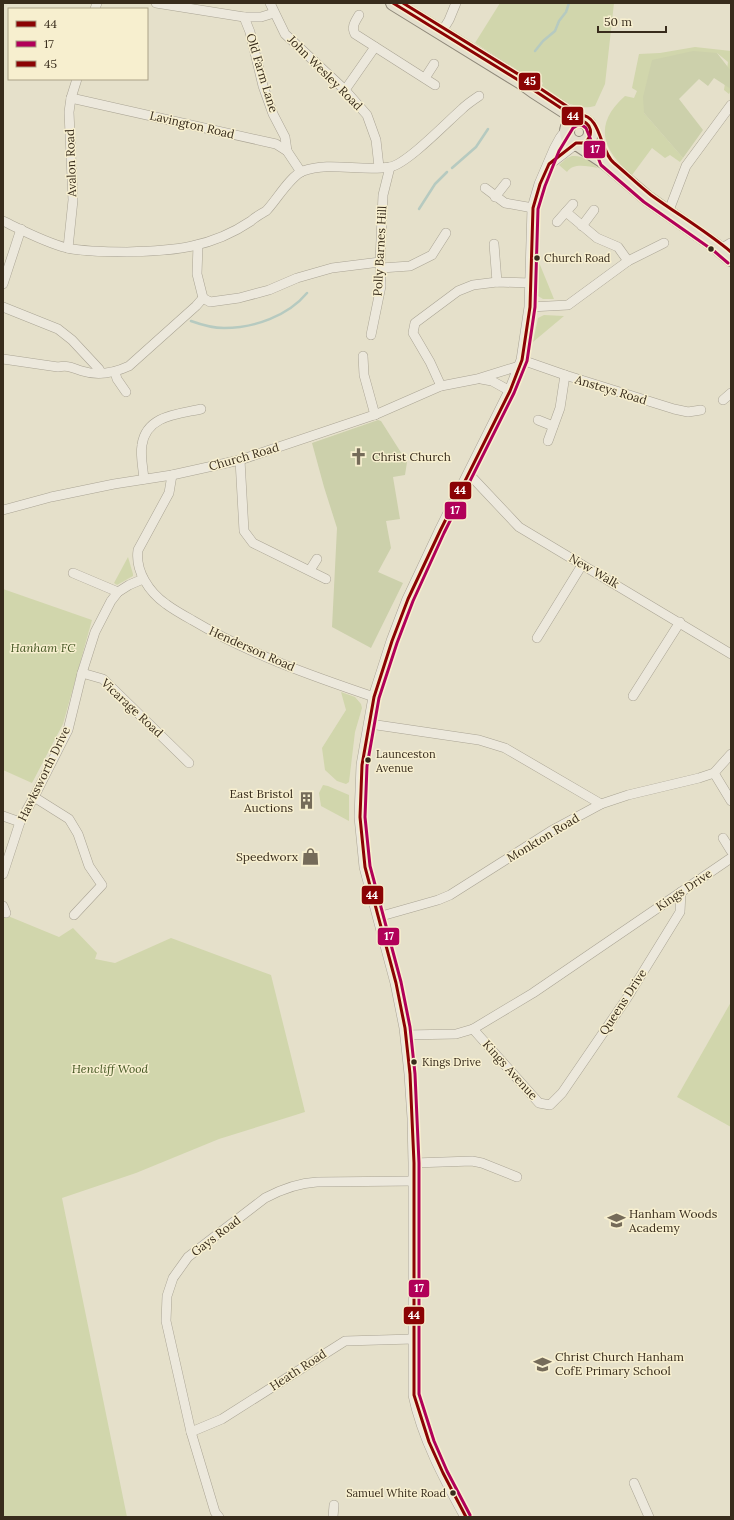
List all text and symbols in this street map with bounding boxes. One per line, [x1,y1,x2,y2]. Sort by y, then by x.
legend [8,8,148,80]
scale bar [598,8,666,34]
text: 50 m [604,14,632,29]
text: 44 [44,16,58,31]
street label: John Wesley Road [284,31,366,113]
street label: Old Farm Lane [243,32,282,115]
text: 17 [44,36,54,51]
text: 45 [44,56,57,71]
line badge: 45 [518,72,541,91]
text: 45 [524,74,536,88]
line badge: 44 [561,106,584,126]
street label: Lavington Road [148,107,236,142]
text: 44 [567,109,579,123]
street label: Avalon Road [62,129,79,198]
line badge: 17 [583,140,606,159]
text: 17 [590,142,600,156]
street label: Polly Barnes Hill [370,205,389,297]
unlabelled marker [706,244,716,254]
place label: Church Road [544,251,611,265]
marker: Church Road [532,253,542,263]
street label: Ansteys Road [572,371,649,408]
street label: Church Road [207,439,281,474]
church icon: Christ Church [349,447,369,467]
place label: Christ Church [372,449,451,464]
line badge: 44 [449,481,472,500]
text: 44 [454,483,466,497]
line badge: 17 [444,501,467,520]
text: 17 [450,503,460,517]
street label: New Walk [566,550,623,591]
street label: Henderson Road [207,623,298,674]
park label: Hanham FC [11,640,75,655]
street label: Vicarage Road [98,675,166,740]
street label: Hawksworth Drive [14,723,73,824]
place label: Launceston Avenue [375,747,436,775]
marker: Launceston Avenue [363,755,373,765]
place label: East Bristol Auctions [230,786,293,815]
building icon: East Bristol Auctions [296,791,316,811]
street label: Monkton Road [504,810,582,865]
shop icon: Speedworx [301,847,321,867]
place label: Speedworx [236,849,299,864]
street label: Kings Drive [653,865,715,914]
line badge: 44 [361,885,384,905]
text: 44 [366,888,378,902]
line badge: 17 [377,927,400,946]
text: 17 [384,929,394,943]
street label: Queens Drive [596,966,650,1038]
street label: Kings Avenue [480,1037,541,1103]
place label: Kings Drive [422,1055,481,1069]
marker: Kings Drive [409,1057,419,1067]
park label: Hencliff Wood [72,1061,149,1076]
place label: Hanham Woods Academy [628,1206,718,1235]
school or university icon: Hanham Woods Academy [606,1211,626,1231]
street label: Gays Road [188,1212,243,1259]
line badge: 17 [408,1279,430,1298]
text: 17 [414,1281,424,1295]
line badge: 44 [403,1306,425,1325]
text: 44 [408,1308,420,1322]
street label: Heath Road [267,1346,329,1393]
place label: Christ Church Hanham CofE Primary School [555,1349,684,1378]
school or university icon: Christ Church Hanham CofE Primary School [532,1354,552,1374]
place label: Samuel White Road [346,1486,446,1500]
marker: Samuel White Road [448,1488,458,1498]

